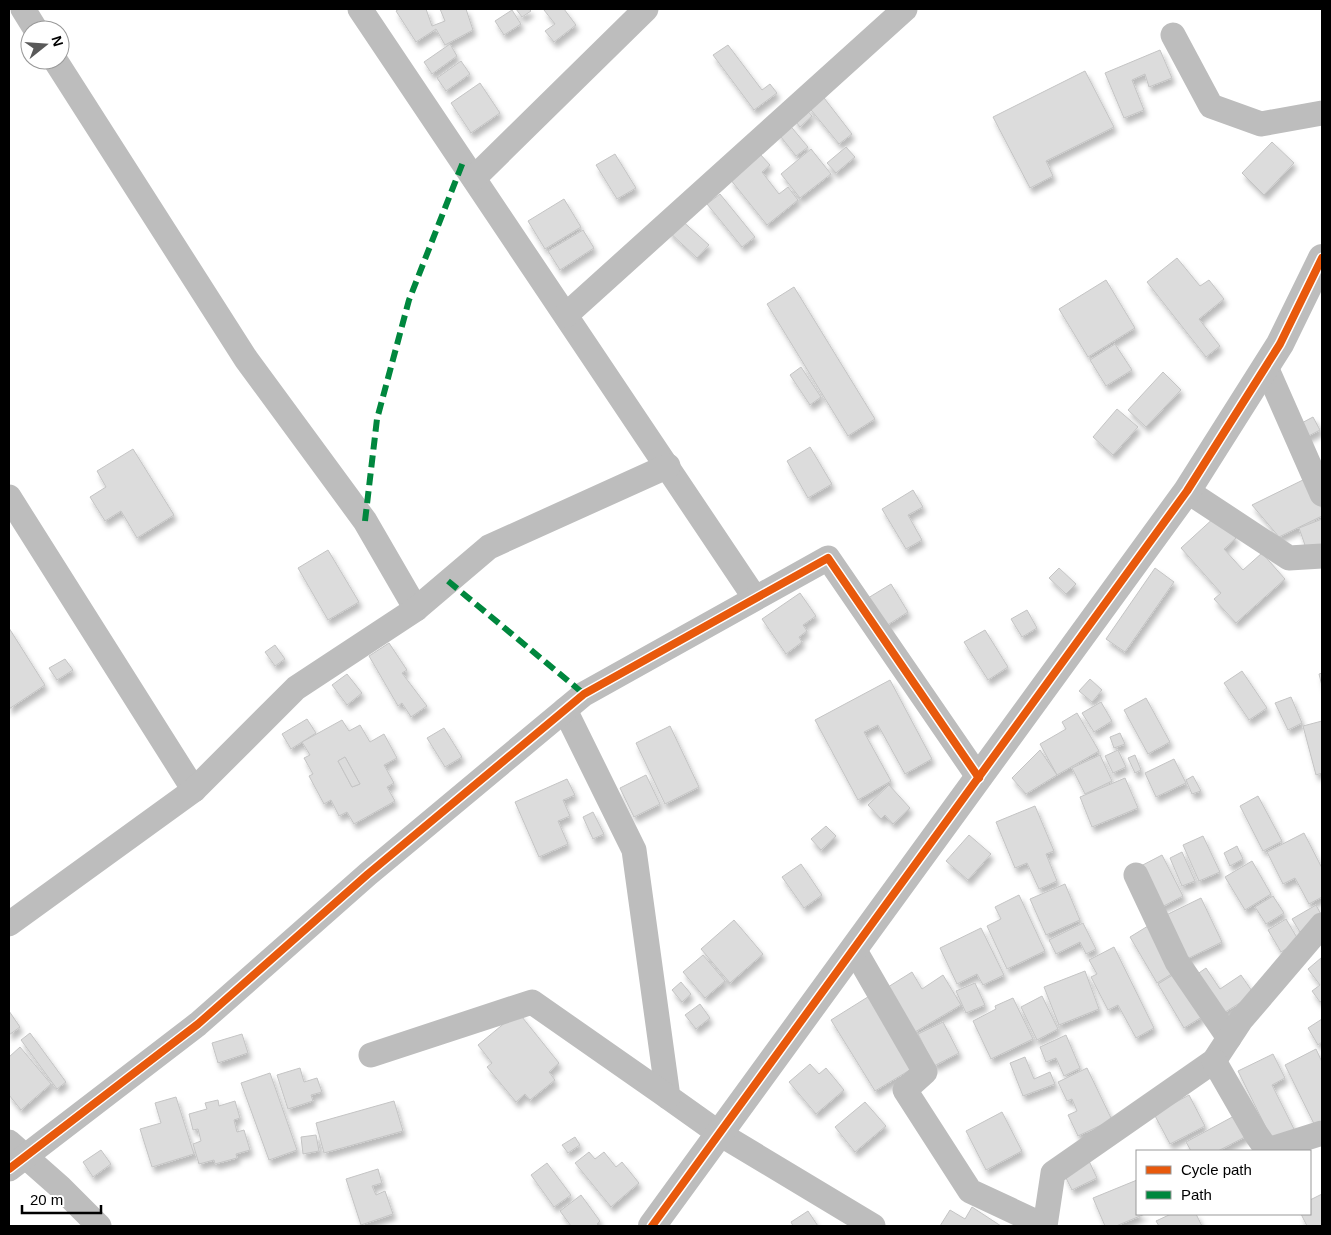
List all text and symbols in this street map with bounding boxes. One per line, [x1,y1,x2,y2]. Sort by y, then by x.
north arrow [20,20,70,70]
text: N [48,34,67,48]
legend [1136,1150,1311,1215]
text: Cycle path [1181,1161,1252,1178]
scale bar [22,1182,101,1214]
text: Path [1181,1186,1212,1203]
text: 20 m [30,1191,63,1208]

